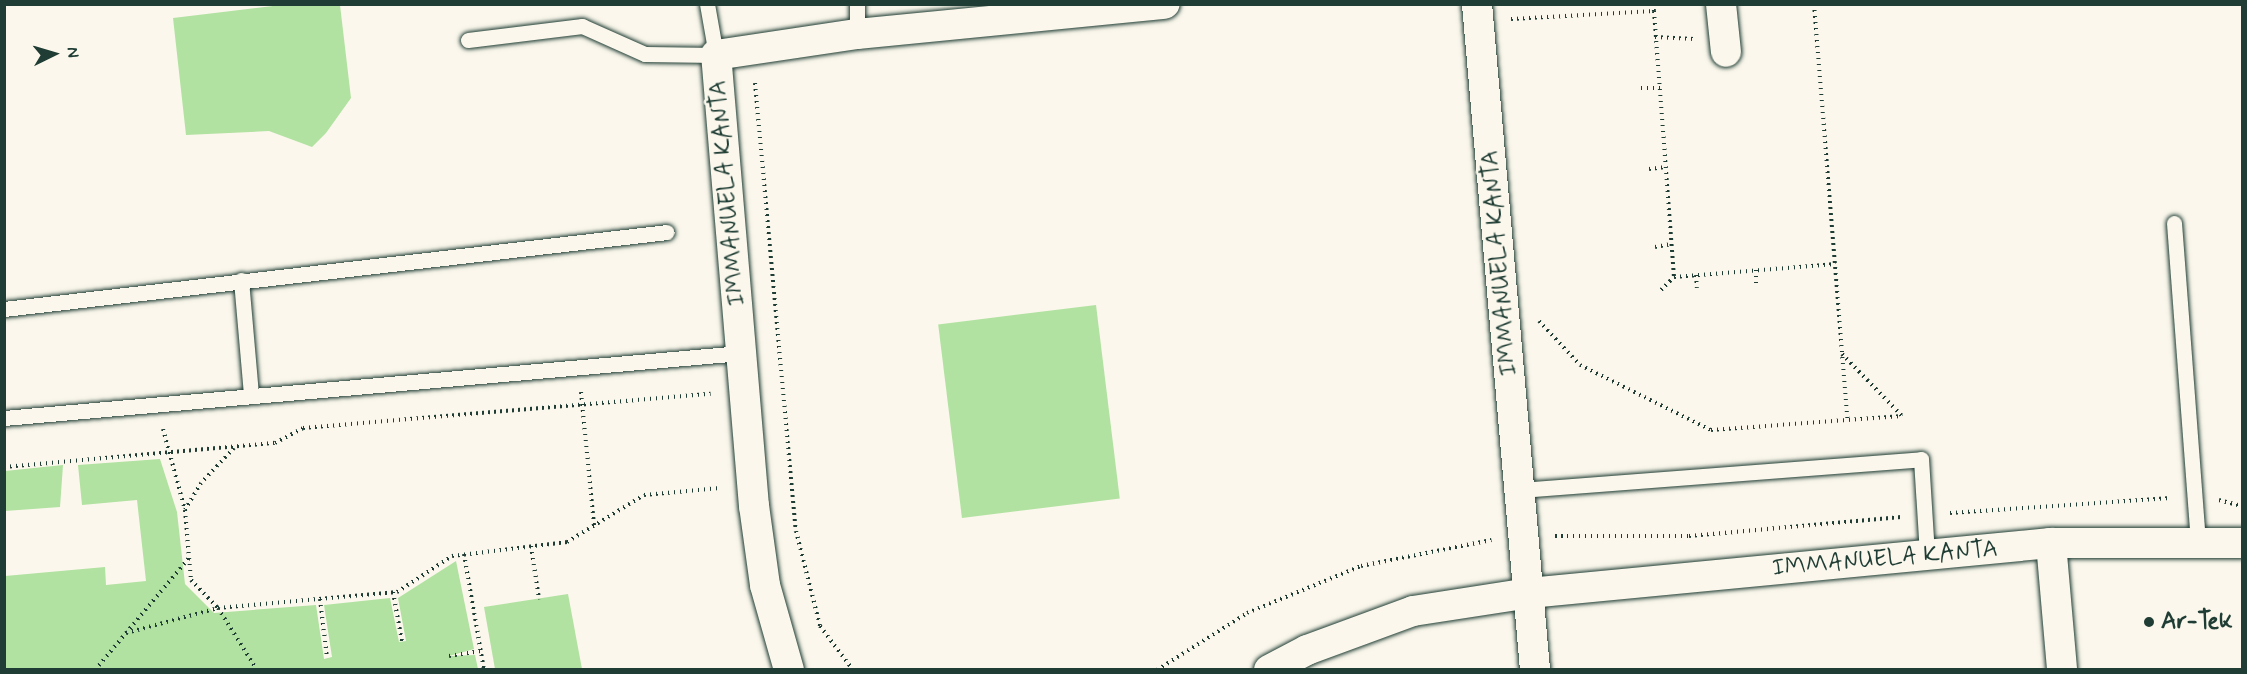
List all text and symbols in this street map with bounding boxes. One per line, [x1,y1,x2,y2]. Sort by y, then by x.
north arrow [24,24,84,84]
text: N [62,46,83,59]
street label: IMMANUELA KANTA [704,77,752,309]
street label: IMMANUELA KANTA [1476,147,1524,379]
street label: IMMANUELA KANTA [1769,535,2001,583]
place label: Ar-Tek [2161,608,2232,636]
marker: Ar-Tek [2142,615,2156,629]

